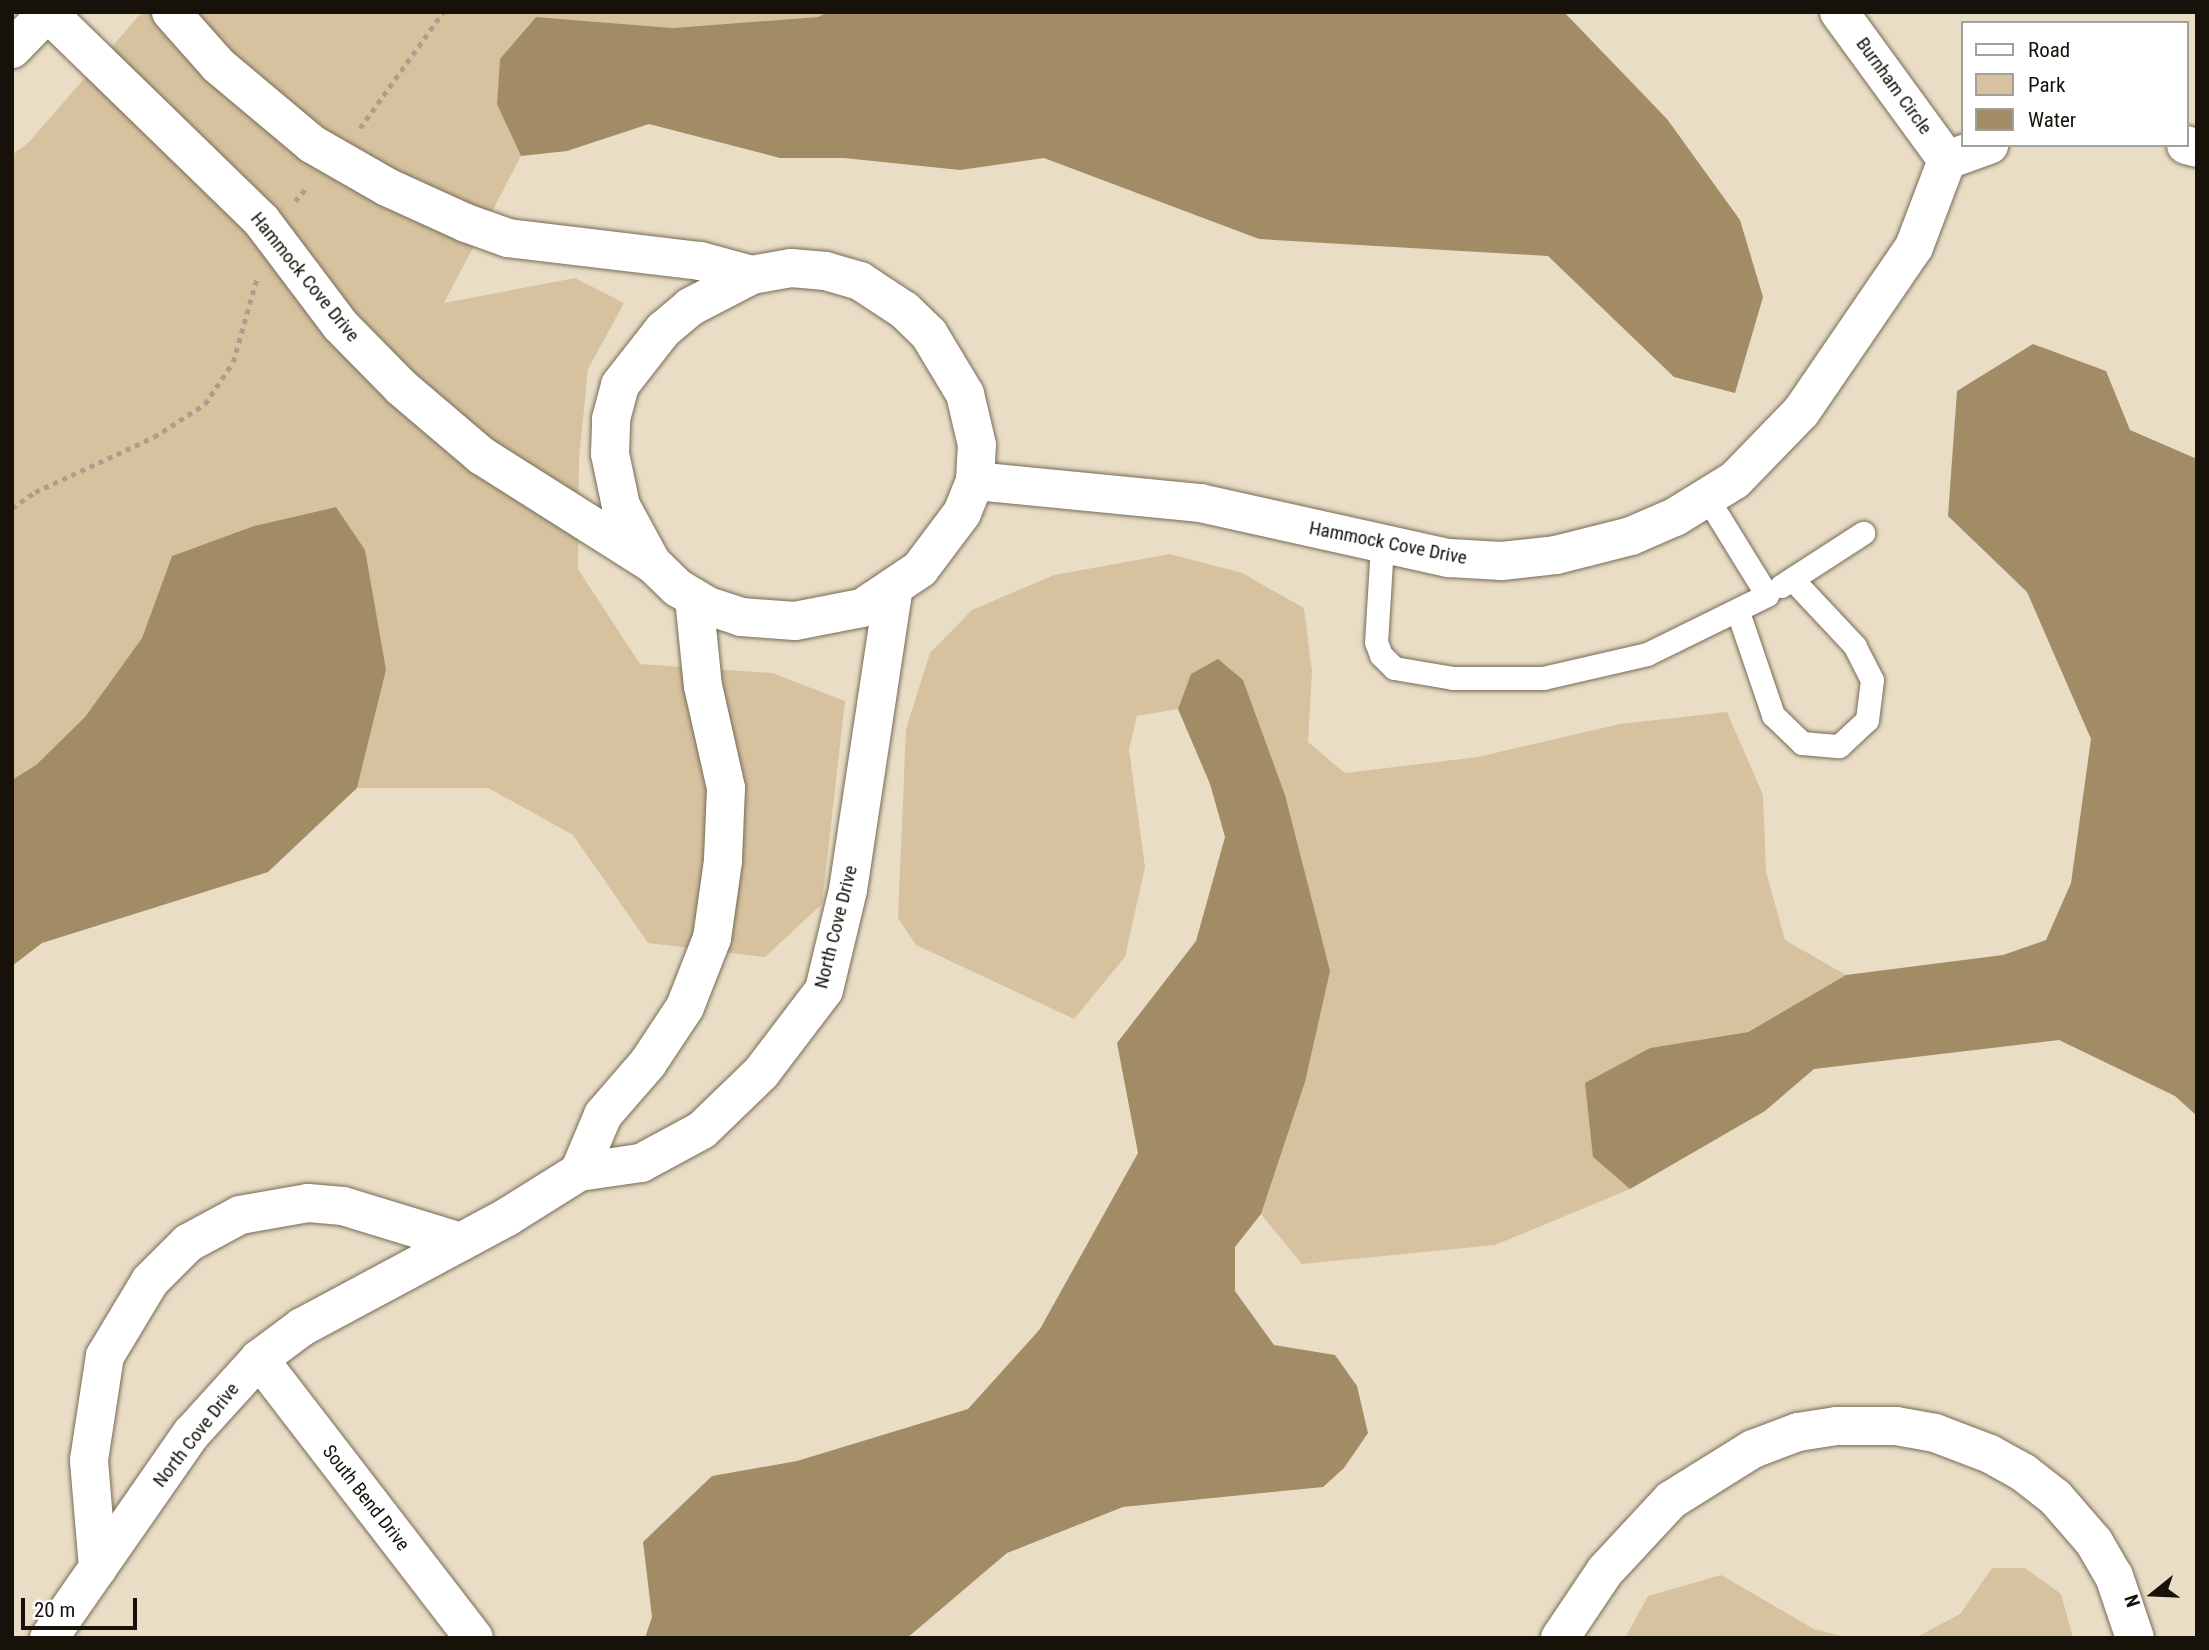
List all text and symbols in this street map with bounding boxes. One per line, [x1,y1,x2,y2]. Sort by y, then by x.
legend [1960,21,2188,147]
street label: Burnham Circle [1851,33,1937,139]
text: Road [2028,38,2070,62]
text: Park [2028,73,2065,97]
text: Water [2028,108,2076,132]
street label: Hammock Cove Drive [246,208,364,346]
street label: Hammock Cove Drive [1307,517,1469,569]
street label: North Cove Drive [810,863,862,991]
street label: North Cove Drive [148,1378,244,1492]
street label: South Bend Drive [318,1441,414,1555]
north arrow [2118,1559,2188,1629]
scale bar [24,1584,140,1628]
text: N [2120,1592,2145,1610]
text: 20 m [34,1598,75,1622]

